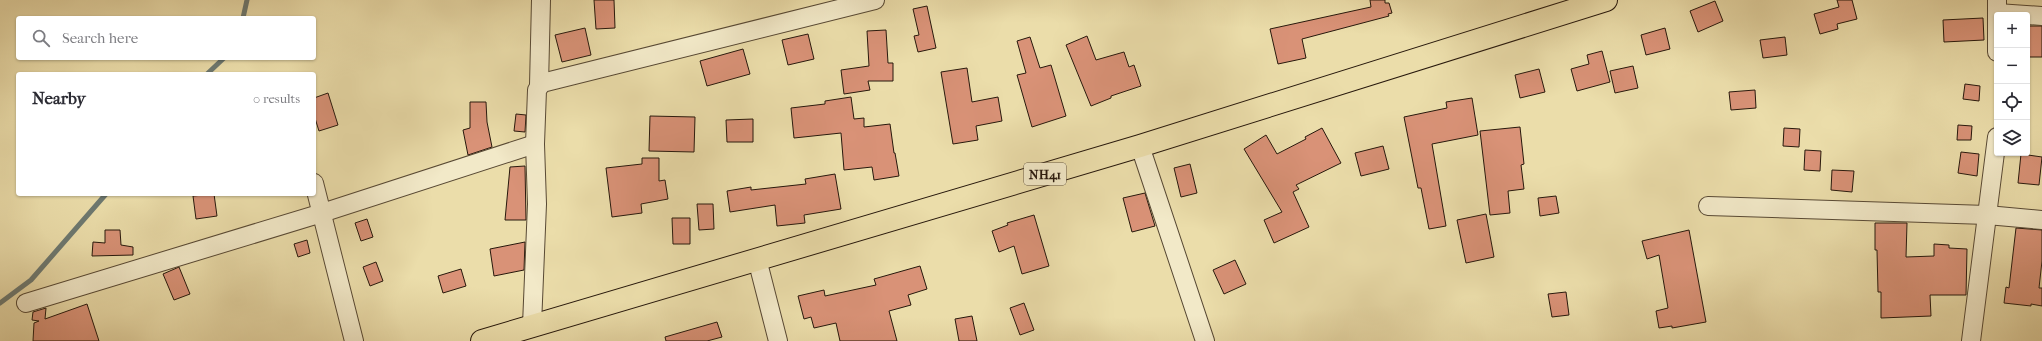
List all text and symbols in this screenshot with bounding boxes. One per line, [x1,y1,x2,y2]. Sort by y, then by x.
map controls [1994,12,2030,156]
button: + [1994,12,2030,48]
search box [16,16,316,60]
icon: search [30,27,52,49]
text: Search here [62,29,138,47]
button: − [1994,48,2030,84]
button: locate [1994,84,2030,120]
text: Nearby [32,88,86,108]
text: 0 results [253,91,300,106]
button: layers [1994,120,2030,156]
road number: NH41 [1024,163,1066,185]

